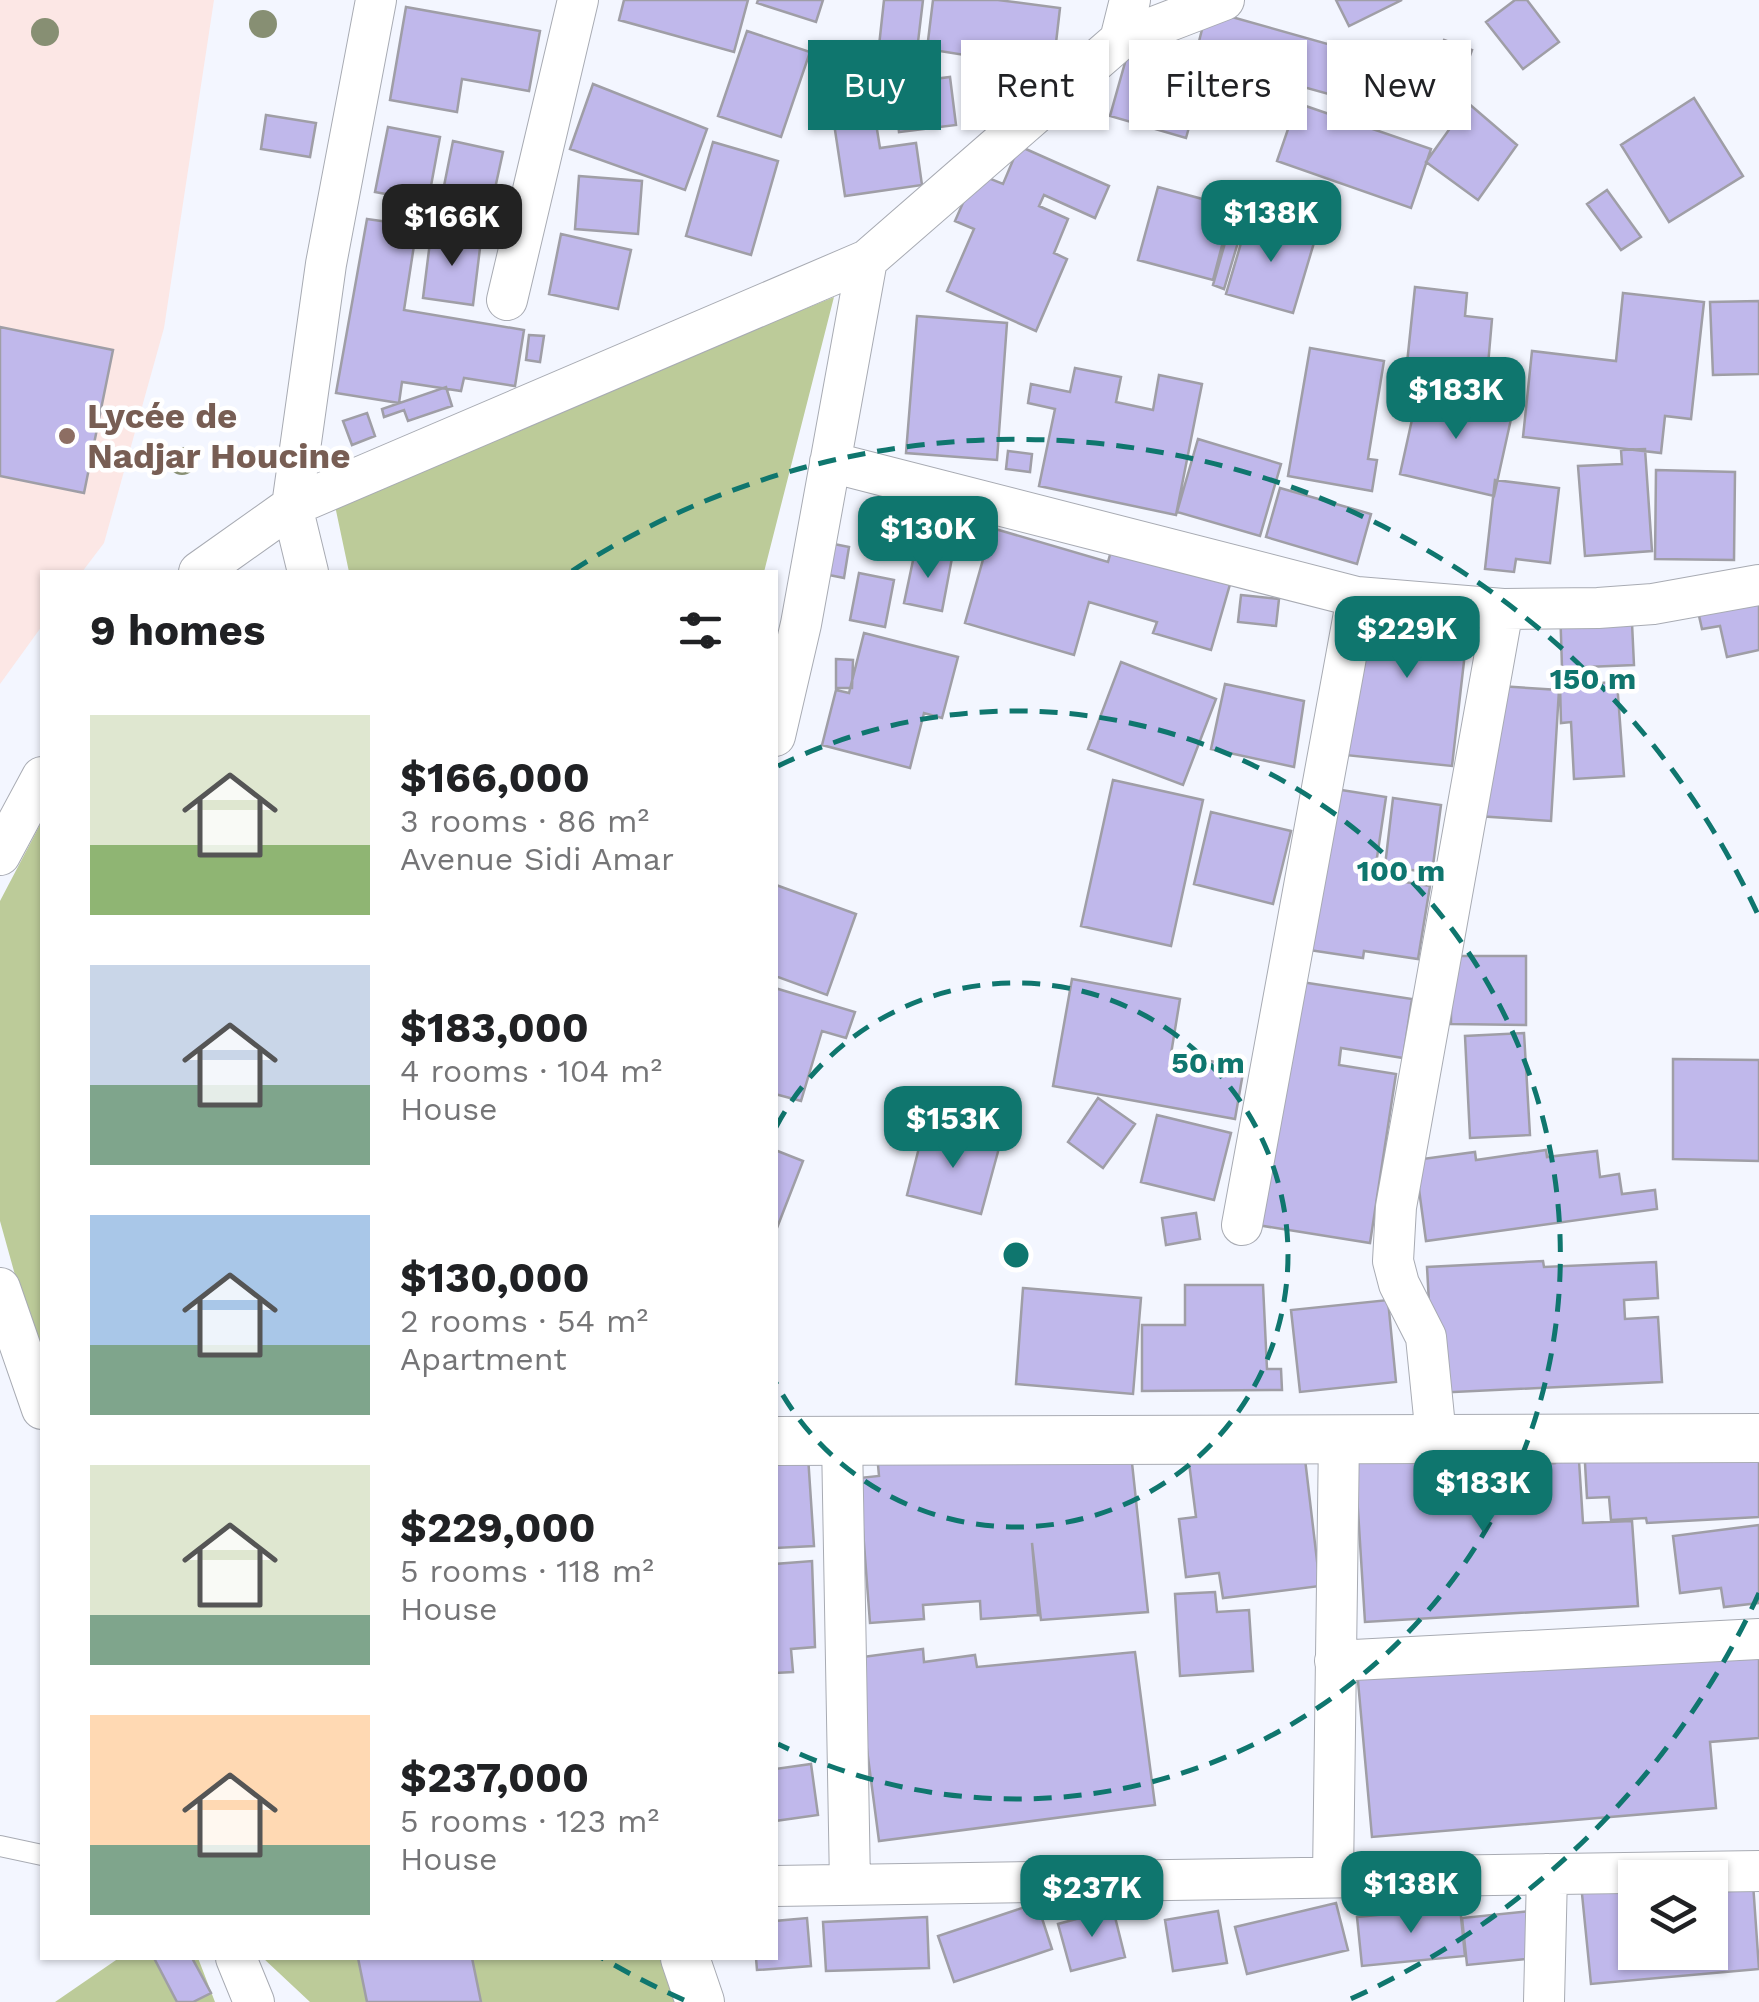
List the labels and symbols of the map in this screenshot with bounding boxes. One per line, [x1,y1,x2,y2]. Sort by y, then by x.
pin: $138K [1201,180,1341,265]
pin: $166K [382,184,522,269]
pin: $183K [1386,357,1526,442]
place label: Lycée de Nadjar Houcine [87,395,350,477]
marker: Lycée de Nadjar Houcine [56,425,78,447]
pin: $130K [858,496,998,581]
pin: $229K [1337,596,1477,681]
text: 150 m [1550,661,1636,696]
text: 100 m [1357,853,1445,888]
text: 50 m [1171,1045,1245,1080]
pin: $153K [883,1086,1023,1171]
centre of rings [998,1237,1034,1273]
pin: $183K [1413,1450,1553,1535]
pin: $138K [1341,1851,1481,1936]
pin: $237K [1022,1855,1162,1940]

